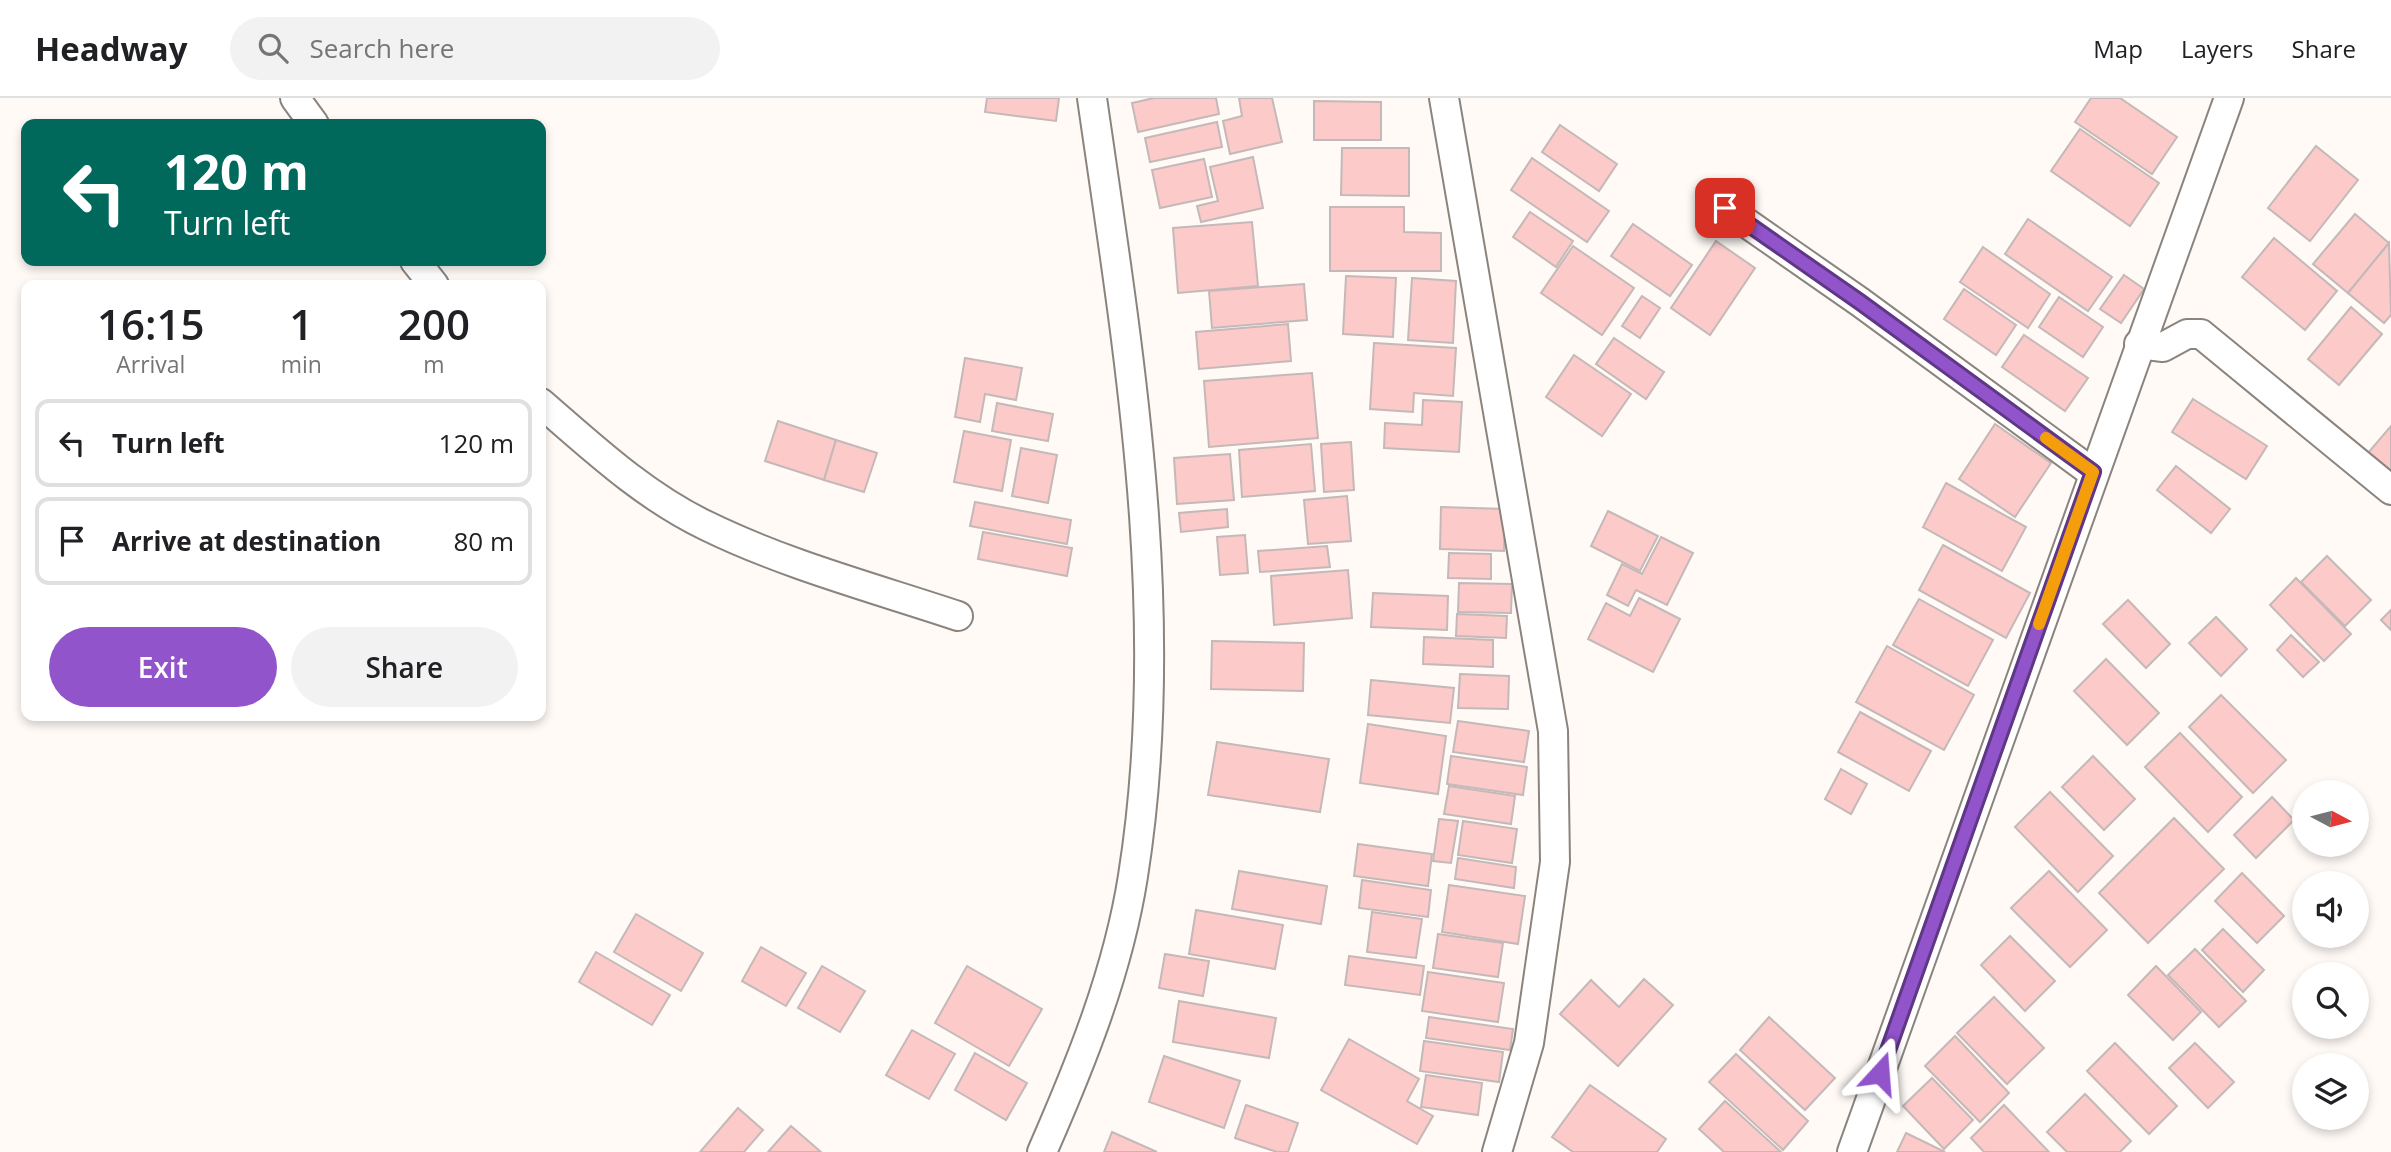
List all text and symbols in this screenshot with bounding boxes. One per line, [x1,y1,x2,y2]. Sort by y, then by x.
search box [230,17,720,80]
text: Headway [35,26,188,71]
icon: search [254,29,292,67]
text: Search here [310,30,454,66]
text: Map [2093,32,2143,65]
text: Layers [2181,32,2254,65]
text: Share [2292,32,2356,65]
text: 120 m [164,138,309,204]
icon: left [49,147,140,238]
pin [1695,178,1755,238]
icon: arrive [1706,189,1744,227]
text: Turn left [164,201,290,244]
text: 16:15 [97,295,205,352]
text: 1 [289,295,313,352]
text: 200 [398,295,470,352]
text: Arrival [116,348,185,380]
text: min [281,348,322,380]
text: m [423,348,445,380]
icon: left [53,424,91,462]
text: Turn left [112,425,224,461]
text: 120 m [439,425,514,461]
icon: arrive [53,522,91,560]
text: Arrive at destination [112,523,381,559]
text: 80 m [453,523,514,559]
button: Exit [49,627,277,707]
button: Share [291,627,518,707]
north arrow [2292,780,2370,858]
map controls [2292,780,2369,1130]
button: sound [2292,871,2369,948]
button: search [2292,962,2369,1039]
position arrow [1843,1036,1917,1110]
button: layers [2292,1053,2369,1130]

